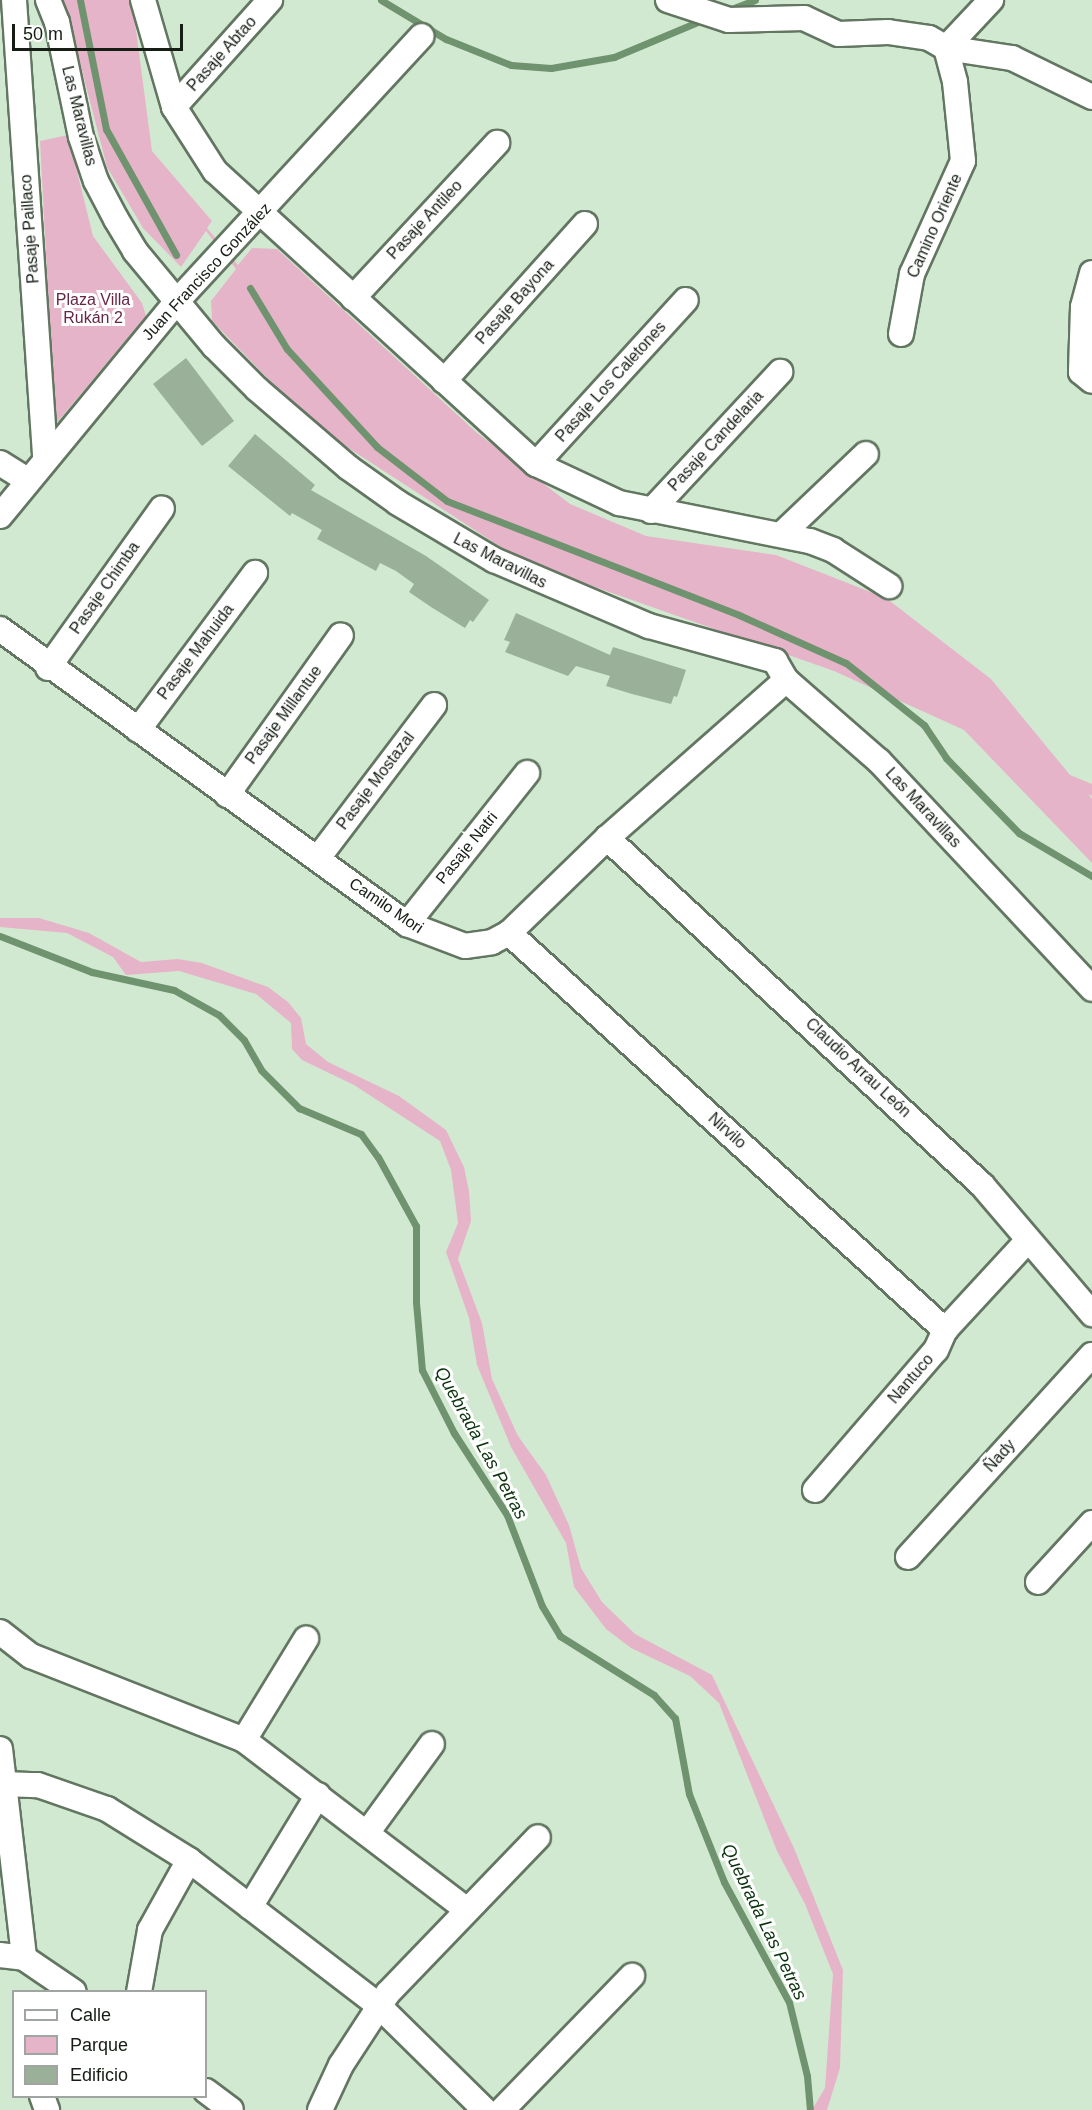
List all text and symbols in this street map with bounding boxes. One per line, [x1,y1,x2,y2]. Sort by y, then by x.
scale bar [15,12,186,50]
street label: Pasaje Abtao [183,12,261,96]
text: 50 m [23,24,63,44]
street label: Las Maravillas [57,64,101,168]
street label: Camino Oriente [903,171,967,281]
street label: Pasaje Paillaco [17,174,43,284]
street label: Pasaje Antileo [383,176,467,264]
street label: Juan Francisco González [138,199,276,345]
street label: Pasaje Bayona [472,256,558,348]
park label: Plaza Villa Rukán 2 [56,290,130,328]
street label: Pasaje Los Caletones [552,318,670,446]
street label: Pasaje Candelaria [664,387,768,495]
street label: Las Maravillas [450,529,550,593]
street label: Pasaje Chimba [66,538,144,638]
street label: Pasaje Mahuida [154,600,238,704]
street label: Pasaje Millantue [242,662,326,768]
street label: Pasaje Mostazal [333,728,419,834]
street label: Las Maravillas [881,764,965,852]
street label: Pasaje Natri [432,808,502,888]
street label: Camilo Mori [345,874,427,938]
street label: Claudio Arrau León [801,1014,915,1122]
street label: Nirvilo [704,1109,750,1153]
street label: Nantuco [884,1350,938,1408]
water label: Quebrada Las Petras [430,1363,532,1523]
street label: Ñady [980,1436,1020,1476]
water label: Quebrada Las Petras [717,1840,811,2004]
legend [12,1990,207,2098]
text: Calle [70,2005,111,2025]
text: Parque [70,2035,128,2055]
text: Edificio [70,2065,128,2085]

